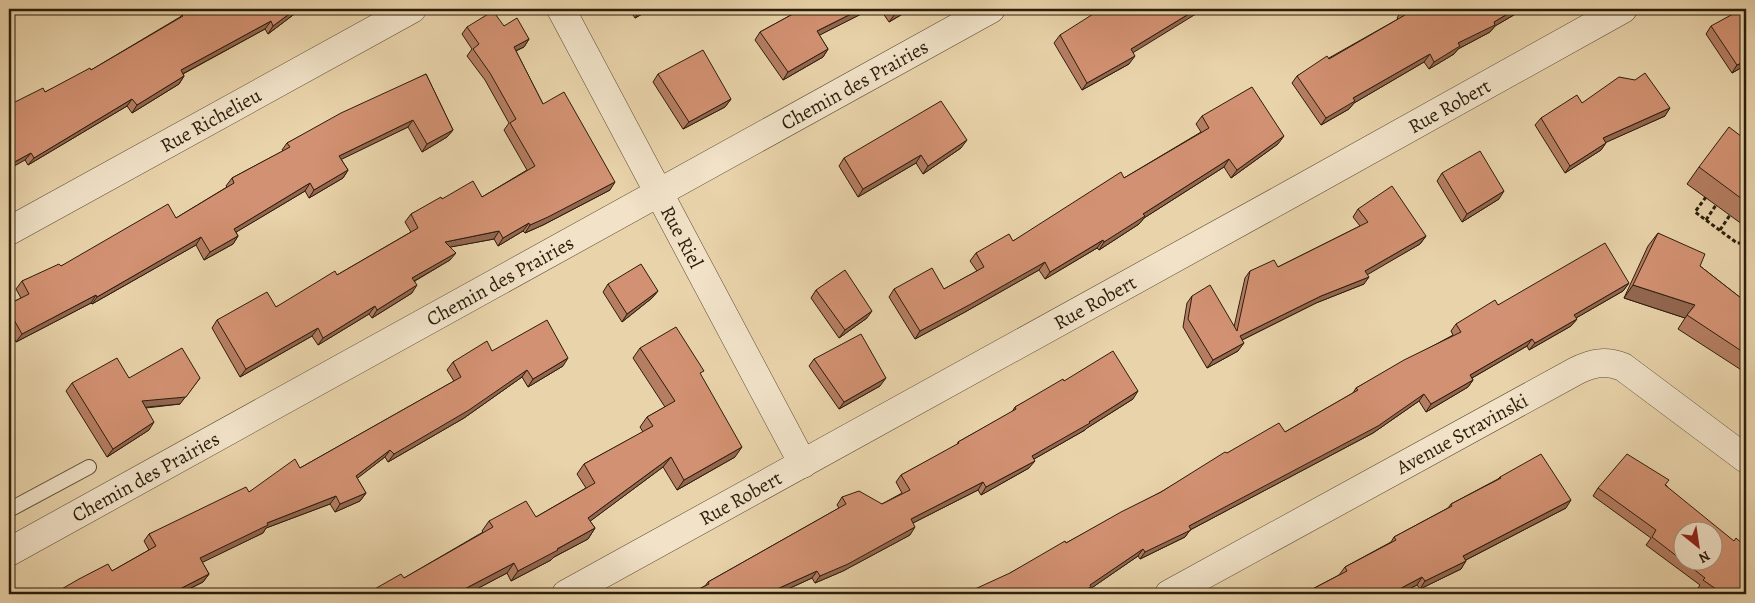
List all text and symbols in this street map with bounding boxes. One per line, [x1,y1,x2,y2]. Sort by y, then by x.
street label: Chemin des Prairies [776,33,933,136]
street label: Rue Robert [1403,72,1495,140]
street label: Rue Richelieu [155,81,266,159]
street label: Rue Riel [655,201,710,273]
street label: Chemin des Prairies [421,229,579,332]
street label: Rue Robert [1049,268,1141,336]
street label: Avenue Stravinski [1390,387,1533,481]
street label: Chemin des Prairies [67,425,224,528]
street label: Rue Robert [694,464,787,532]
north arrow [1672,520,1722,570]
text: N [1695,546,1713,568]

